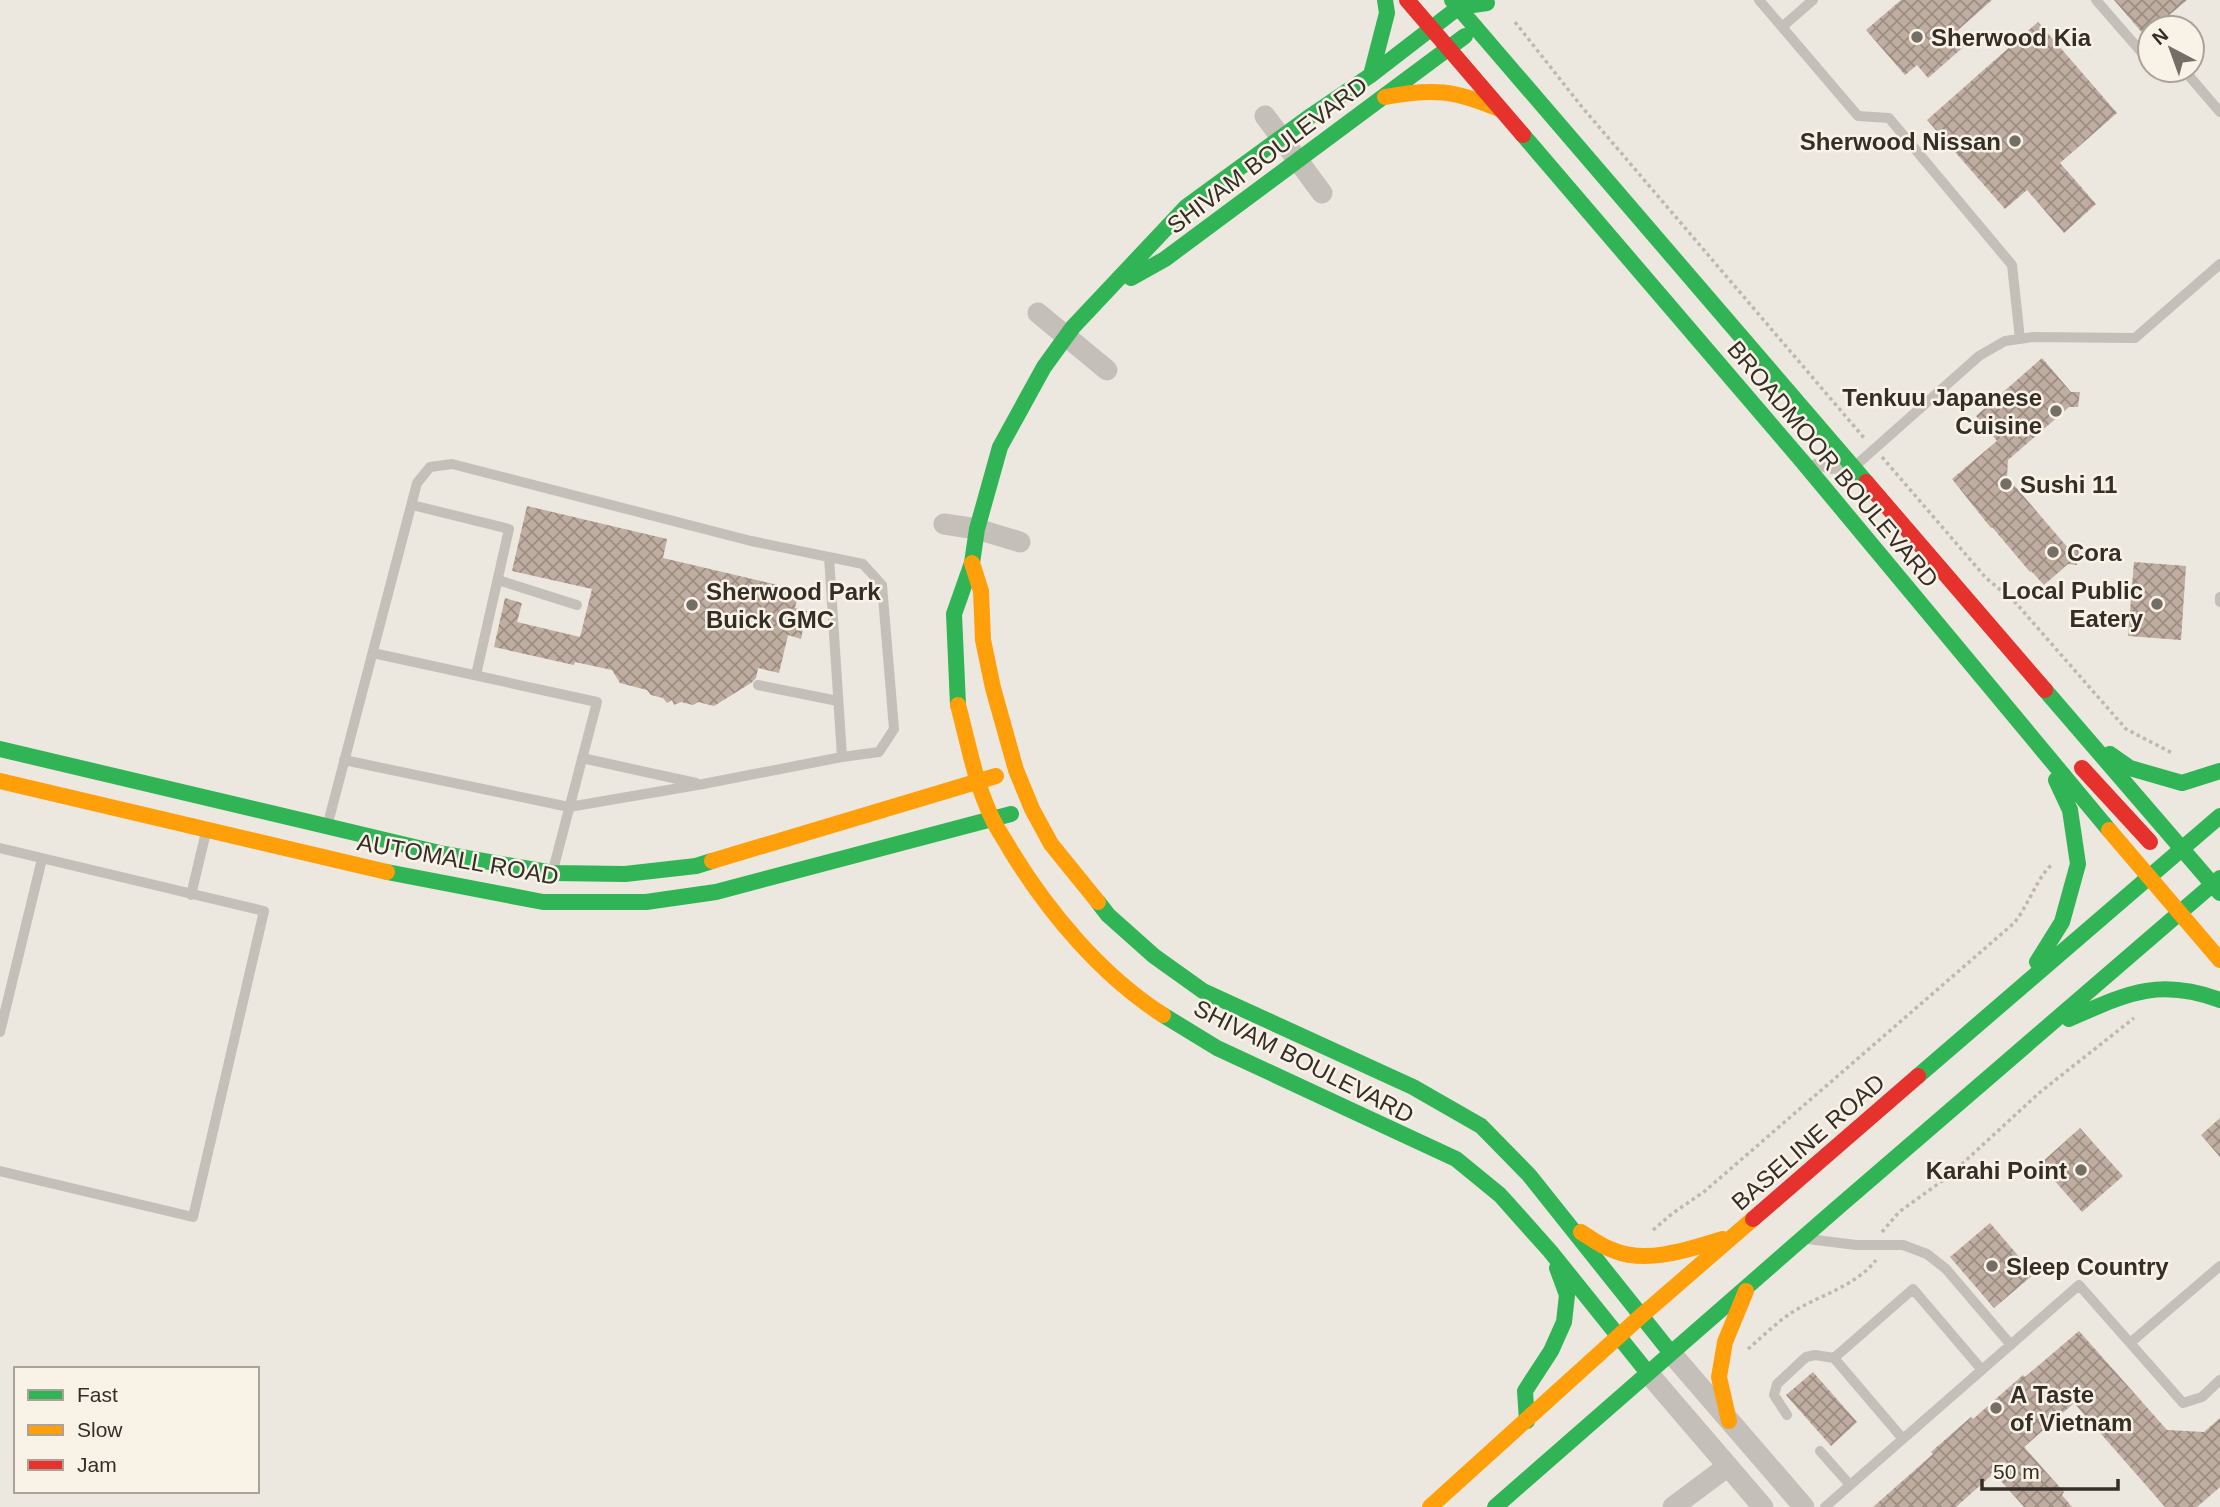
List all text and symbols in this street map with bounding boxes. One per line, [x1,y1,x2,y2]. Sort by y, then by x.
north arrow [2136,14,2206,84]
place label: Sherwood Kia [1931,24,2092,51]
text: N [2148,24,2172,49]
marker: Sherwood Kia [1909,29,1925,45]
street label: SHIVAM BOULEVARD [1162,71,1372,239]
place label: Sherwood Nissan [1800,128,2001,155]
marker: Sherwood Nissan [2007,133,2023,149]
street label: BROADMOOR BOULEVARD [1722,335,1944,593]
place label: Tenkuu Japanese Cuisine [1842,384,2042,439]
marker: Tenkuu Japanese Cuisine [2048,403,2064,419]
place label: Sushi 11 [2020,471,2117,498]
marker: Sushi 11 [1998,476,2014,492]
place label: Cora [2067,539,2122,566]
marker: Cora [2045,544,2061,560]
place label: Local Public Eatery [2002,577,2144,632]
place label: Sherwood Park Buick GMC [706,578,881,633]
marker: Local Public Eatery [2149,596,2165,612]
marker: Sherwood Park Buick GMC [684,597,700,613]
street label: AUTOMALL ROAD [355,828,561,890]
street label: SHIVAM BOULEVARD [1190,994,1418,1128]
street label: BASELINE ROAD [1726,1068,1890,1216]
place label: Karahi Point [1926,1157,2067,1184]
marker: Karahi Point [2073,1162,2089,1178]
place label: Sleep Country [2006,1253,2169,1280]
marker: Sleep Country [1984,1258,2000,1274]
legend [14,1367,259,1493]
place label: A Taste of Vietnam [2010,1381,2132,1436]
text: Fast [77,1383,118,1406]
marker: A Taste of Vietnam [1988,1400,2004,1416]
text: Slow [77,1418,123,1441]
scale bar [1982,1448,2118,1492]
text: Jam [77,1453,117,1476]
text: 50 m [1993,1460,2040,1483]

